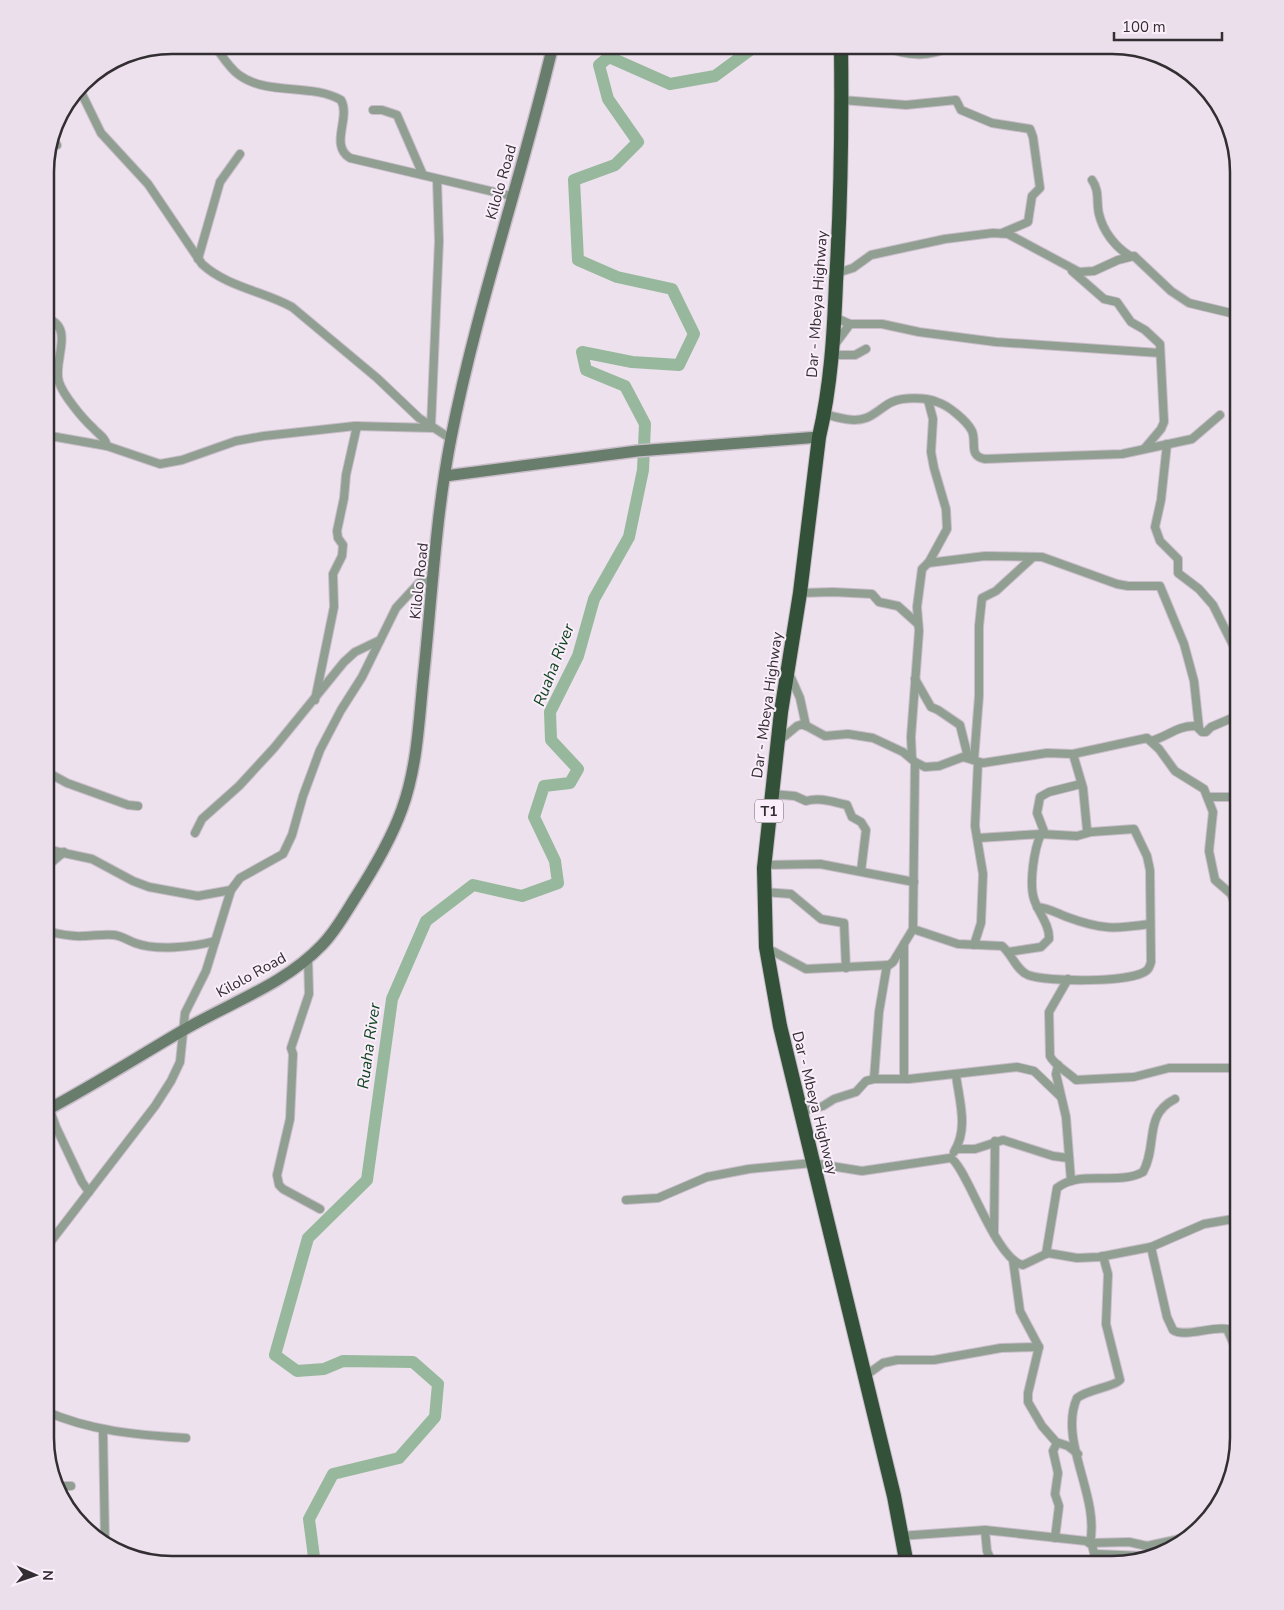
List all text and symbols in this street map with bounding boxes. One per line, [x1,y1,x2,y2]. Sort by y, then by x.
scale bar [1114,10,1222,42]
text: 100 m [1122,17,1166,37]
street label: Kilolo Road [481,142,521,222]
street label: Dar - Mbeya Highway [802,229,832,378]
street label: Kilolo Road [405,542,433,620]
water label: Ruaha River [528,619,580,709]
street label: Dar - Mbeya Highway [747,630,787,779]
road number: T1 [755,799,783,822]
street label: Kilolo Road [212,948,290,1002]
water label: Ruaha River [352,1000,386,1090]
street label: Dar - Mbeya Highway [787,1029,843,1177]
north arrow [10,1550,60,1600]
text: N [38,1570,57,1581]

